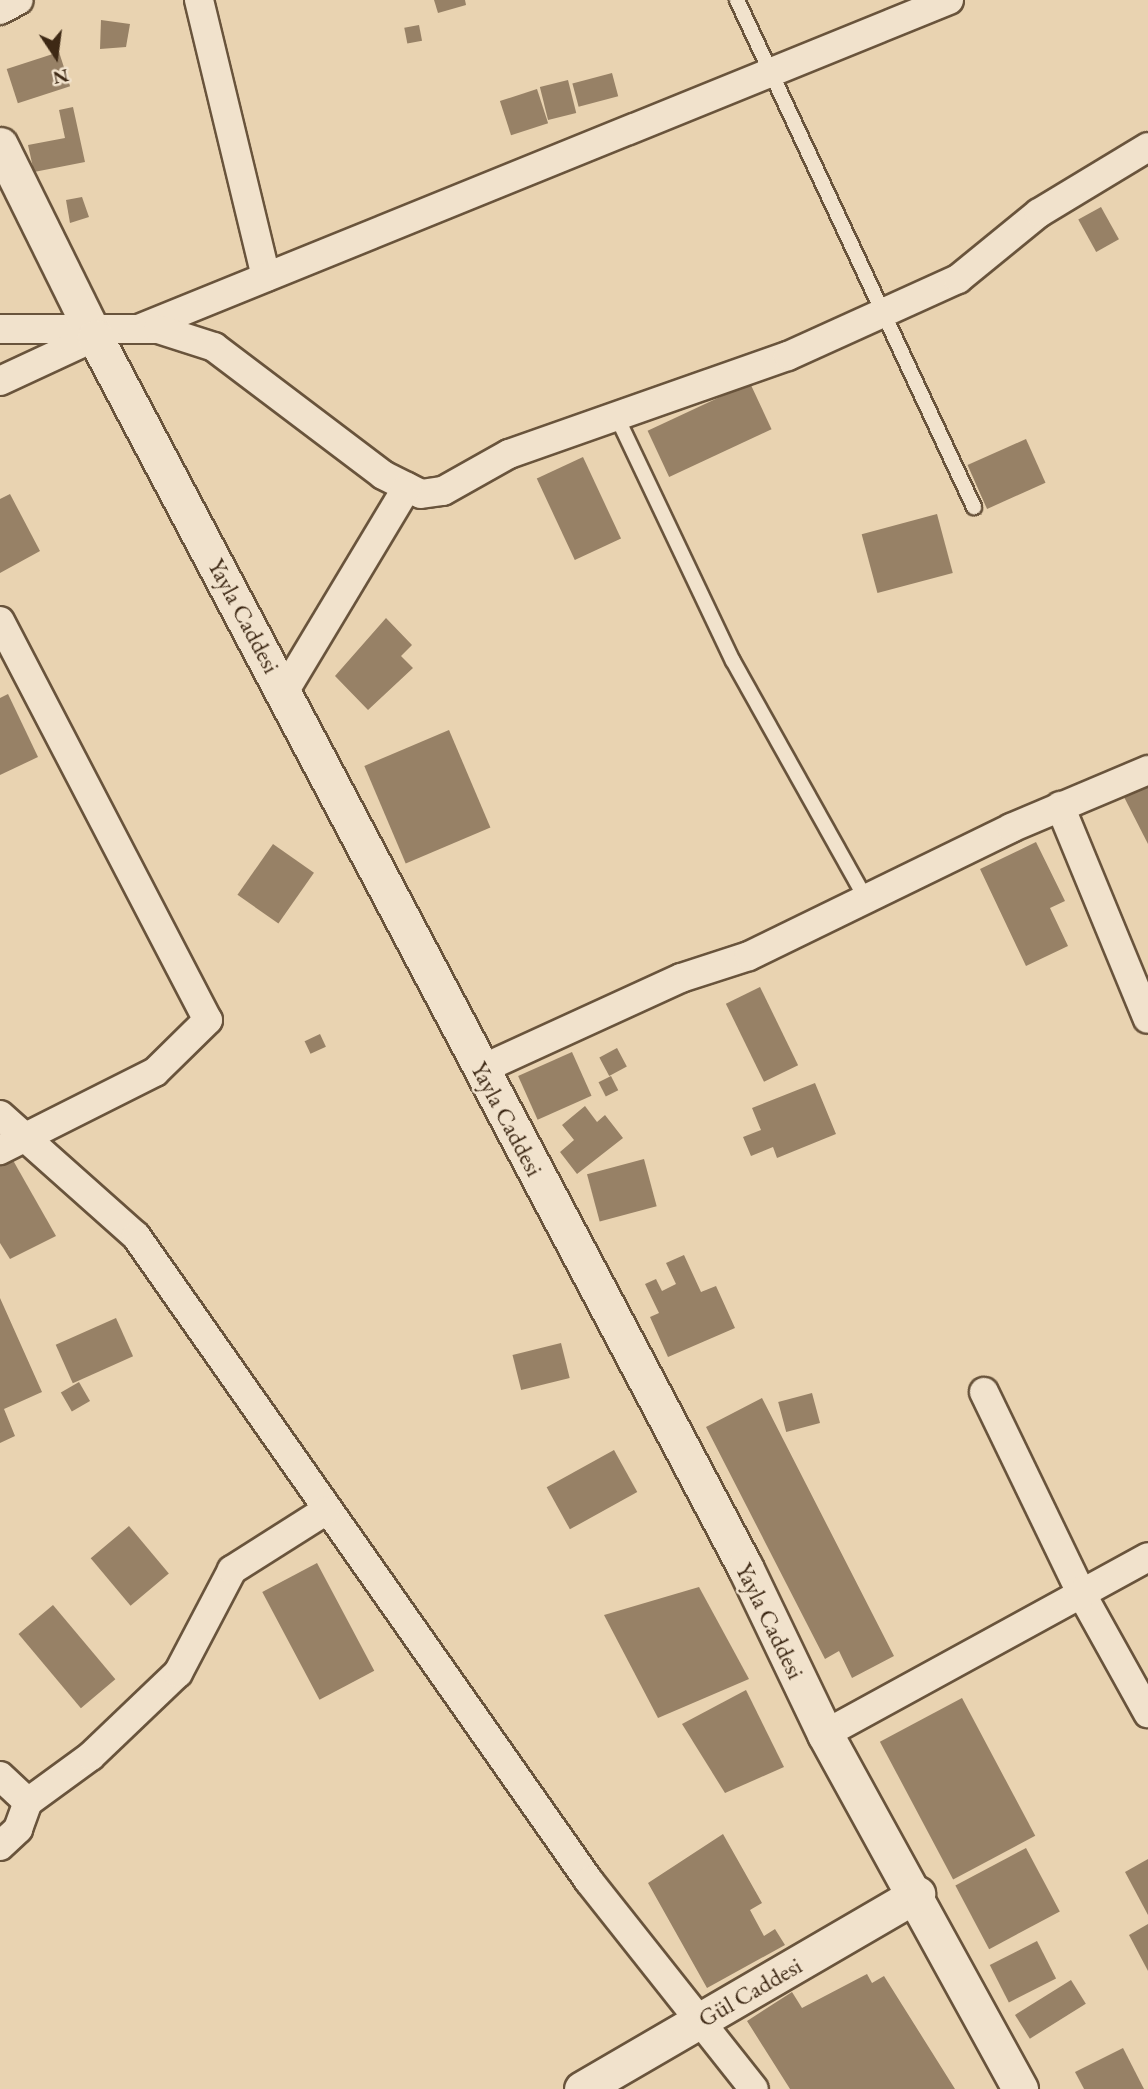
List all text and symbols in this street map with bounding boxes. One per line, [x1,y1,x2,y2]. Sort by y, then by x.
north arrow [21,21,91,91]
text: N [51,63,71,91]
street label: Yayla Caddesi [202,554,286,678]
street label: Yayla Caddesi [465,1057,549,1181]
street label: Yayla Caddesi [730,1558,810,1684]
street label: Gül Caddesi [693,1951,807,2033]

